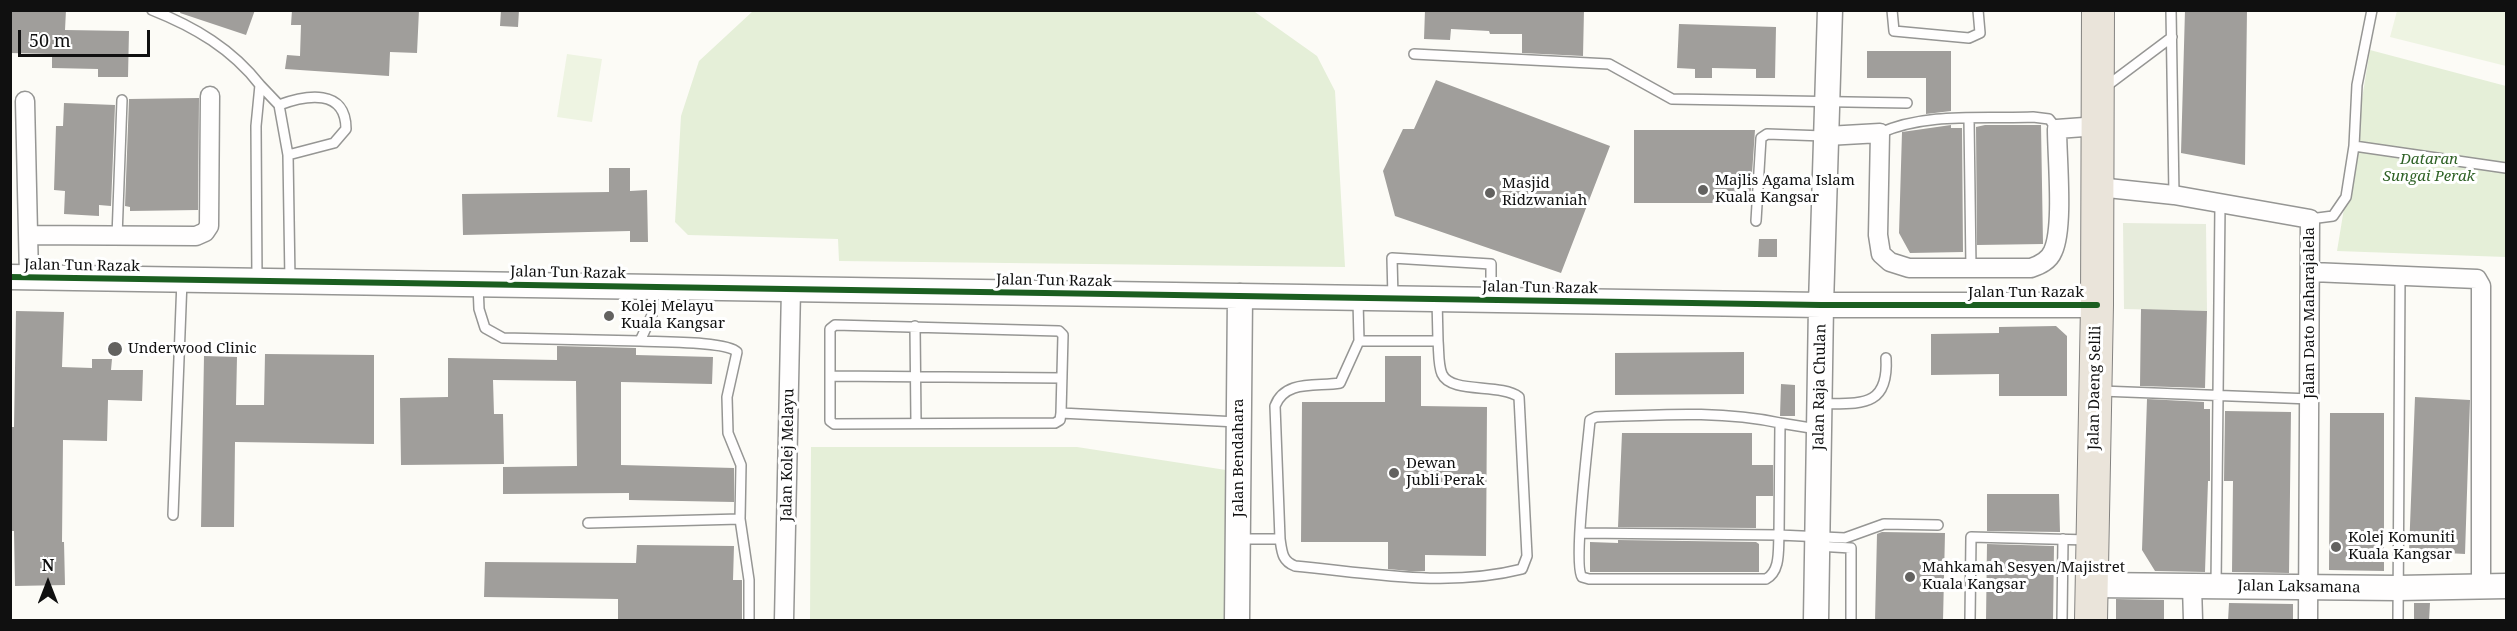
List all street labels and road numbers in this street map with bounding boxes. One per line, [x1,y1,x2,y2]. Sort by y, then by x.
street label: Jalan Dato Maharajalela [2301,227,2319,399]
street label: Jalan Tun Razak [24,256,140,276]
street label: Jalan Tun Razak [510,263,626,283]
street label: Jalan Tun Razak [996,271,1112,291]
street label: Jalan Tun Razak [1482,278,1598,298]
street label: Jalan Tun Razak [1968,284,2084,302]
street label: Jalan Raja Chulan [1810,324,1830,450]
street label: Jalan Daeng Selili [2085,326,2105,450]
street label: Jalan Kolej Melayu [778,388,798,522]
street label: Jalan Bendahara [1230,399,1248,517]
street label: Jalan Laksamana [2237,577,2361,597]

